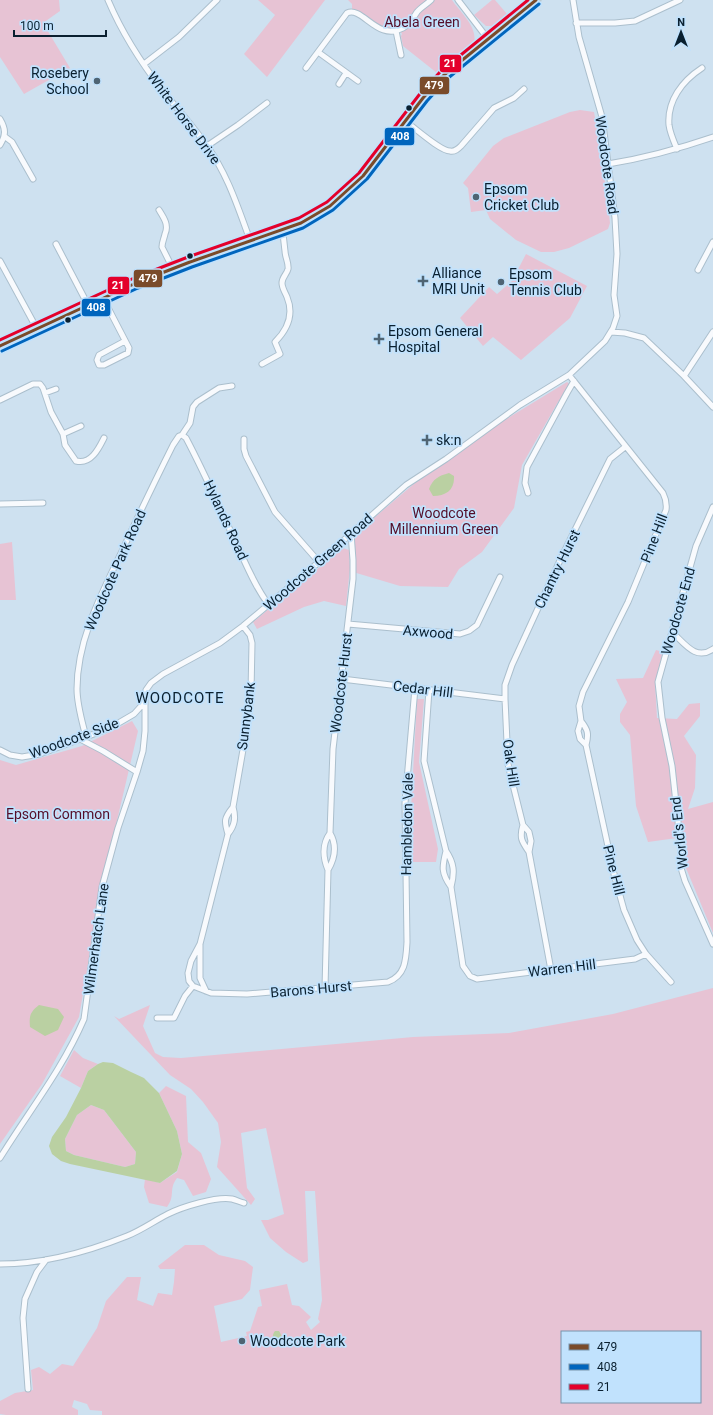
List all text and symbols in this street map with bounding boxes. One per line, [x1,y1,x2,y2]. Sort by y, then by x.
scale bar [14,12,106,38]
north arrow [661,12,701,52]
park label: Abela Green [384,14,460,30]
text: N [677,16,685,29]
text: 100 m [20,19,54,33]
line badge: 21 [439,54,462,73]
text: 21 [444,57,456,70]
place label: Rosebery School [31,65,89,97]
street label: White Horse Drive [144,69,224,167]
marker: Rosebery School [92,76,102,86]
line badge: 479 [419,76,450,95]
text: 479 [425,79,443,92]
unlabelled marker [404,103,414,113]
street label: Woodcote Road [592,115,622,215]
line badge: 408 [384,127,415,146]
text: 408 [391,130,409,143]
place label: Epsom Cricket Club [484,181,559,213]
marker: Epsom Cricket Club [471,192,481,202]
unlabelled marker [185,251,195,261]
place label: Alliance MRI Unit [432,265,485,297]
place label: Epsom Tennis Club [509,266,582,298]
line badge: 479 [133,269,163,288]
text: 479 [139,272,157,285]
marker: Alliance MRI Unit [417,275,429,287]
line badge: 21 [107,276,130,295]
marker: Epsom Tennis Club [496,277,506,287]
text: 21 [112,279,124,292]
line badge: 408 [81,298,111,317]
text: 408 [87,301,105,314]
unlabelled marker [63,315,73,325]
place label: Epsom General Hospital [388,323,482,355]
marker: Epsom General Hospital [373,333,385,345]
place label: sk:n [436,432,461,448]
marker: sk:n [421,434,433,446]
street label: Hylands Road [201,478,251,562]
park label: Woodcote Millennium Green [390,505,498,537]
street label: Woodcote Park Road [81,507,149,633]
street label: Woodcote Green Road [260,510,376,614]
street label: Pine Hill [637,511,671,565]
street label: Chantry Hurst [531,526,583,611]
street label: Woodcote End [658,565,698,657]
street label: Axwood [402,622,454,642]
street label: Woodcote Hurst [327,631,355,734]
street label: Cedar Hill [392,677,454,701]
street label: Sunnybank [234,680,258,751]
district label: WOODCOTE [135,689,225,707]
street label: Woodcote Side [27,714,121,762]
street label: Oak Hill [500,738,522,788]
street label: Hambledon Vale [398,773,416,875]
street label: World's End [667,796,691,870]
park label: Epsom Common [6,806,110,822]
street label: Pine Hill [600,843,628,897]
street label: Wilmerhatch Lane [80,882,112,996]
street label: Warren Hill [527,956,597,980]
street label: Barons Hurst [270,977,353,1001]
legend [561,1331,701,1403]
place label: Woodcote Park [250,1333,346,1349]
marker: Woodcote Park [237,1336,247,1346]
text: 479 [597,1340,617,1354]
text: 408 [597,1360,617,1374]
text: 21 [597,1380,611,1394]

